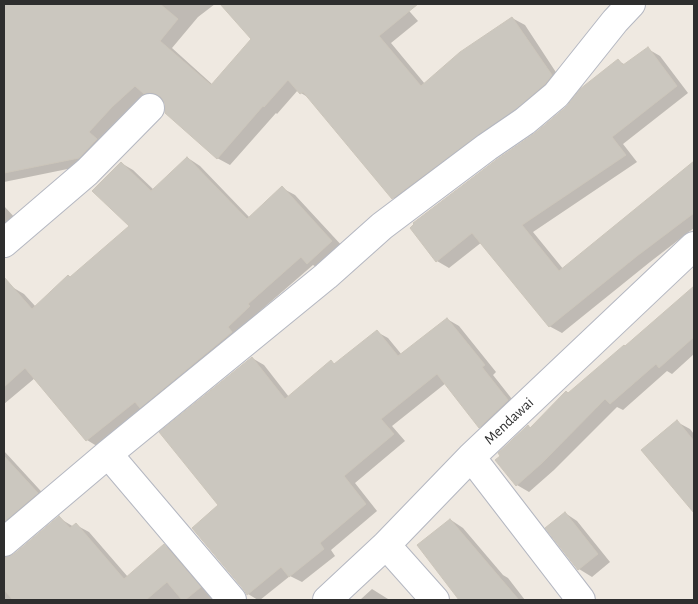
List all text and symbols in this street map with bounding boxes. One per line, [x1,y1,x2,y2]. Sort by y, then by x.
street label: Mendawai [481,394,537,448]

